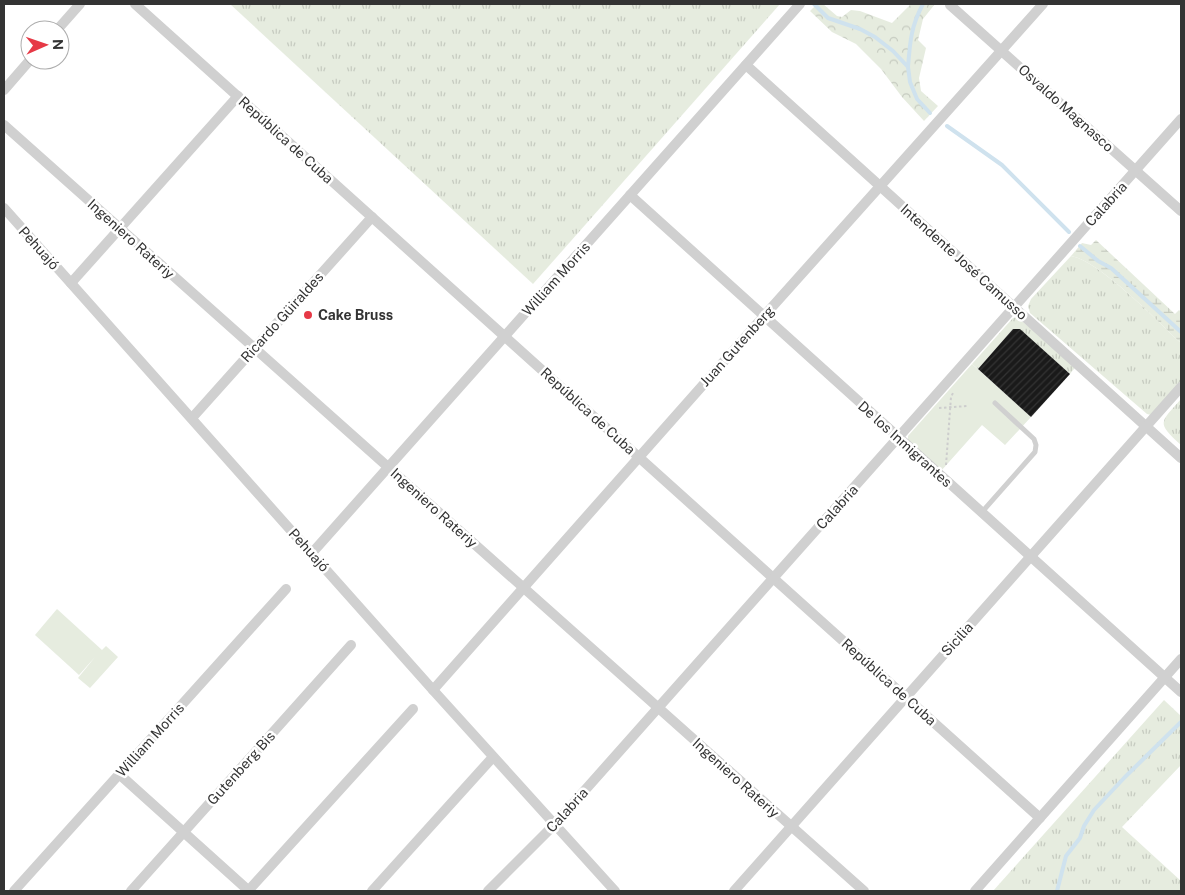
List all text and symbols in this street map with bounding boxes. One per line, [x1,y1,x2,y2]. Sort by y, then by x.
north arrow [20,20,70,70]
text: N [50,39,66,50]
street label: Osvaldo Magnasco [1015,61,1117,155]
street label: República de Cuba [235,93,337,187]
street label: Calabria [1082,178,1130,230]
street label: Ingeniero Rateriy [84,196,178,282]
street label: Intendente José Camusso [897,201,1031,323]
street label: Pehuajó [16,223,62,273]
street label: William Morris [519,239,593,319]
street label: Ricardo Güiraldes [237,269,327,365]
street label: Juan Gutenberg [697,302,777,390]
place label: Cake Bruss [318,307,393,323]
marker: Cake Bruss [302,309,314,321]
street label: República de Cuba [537,364,639,458]
street label: De los Inmigrantes [855,398,955,490]
street label: Ingeniero Rateriy [387,465,481,551]
street label: Calabria [813,481,861,533]
street label: Pehuajó [286,525,332,575]
street label: Sicilia [938,619,976,659]
street label: República de Cuba [838,635,940,729]
street label: William Morris [113,700,187,780]
street label: Gutenberg Bis [204,728,278,808]
street label: Ingeniero Rateriy [689,735,783,821]
street label: Calabria [543,784,591,836]

